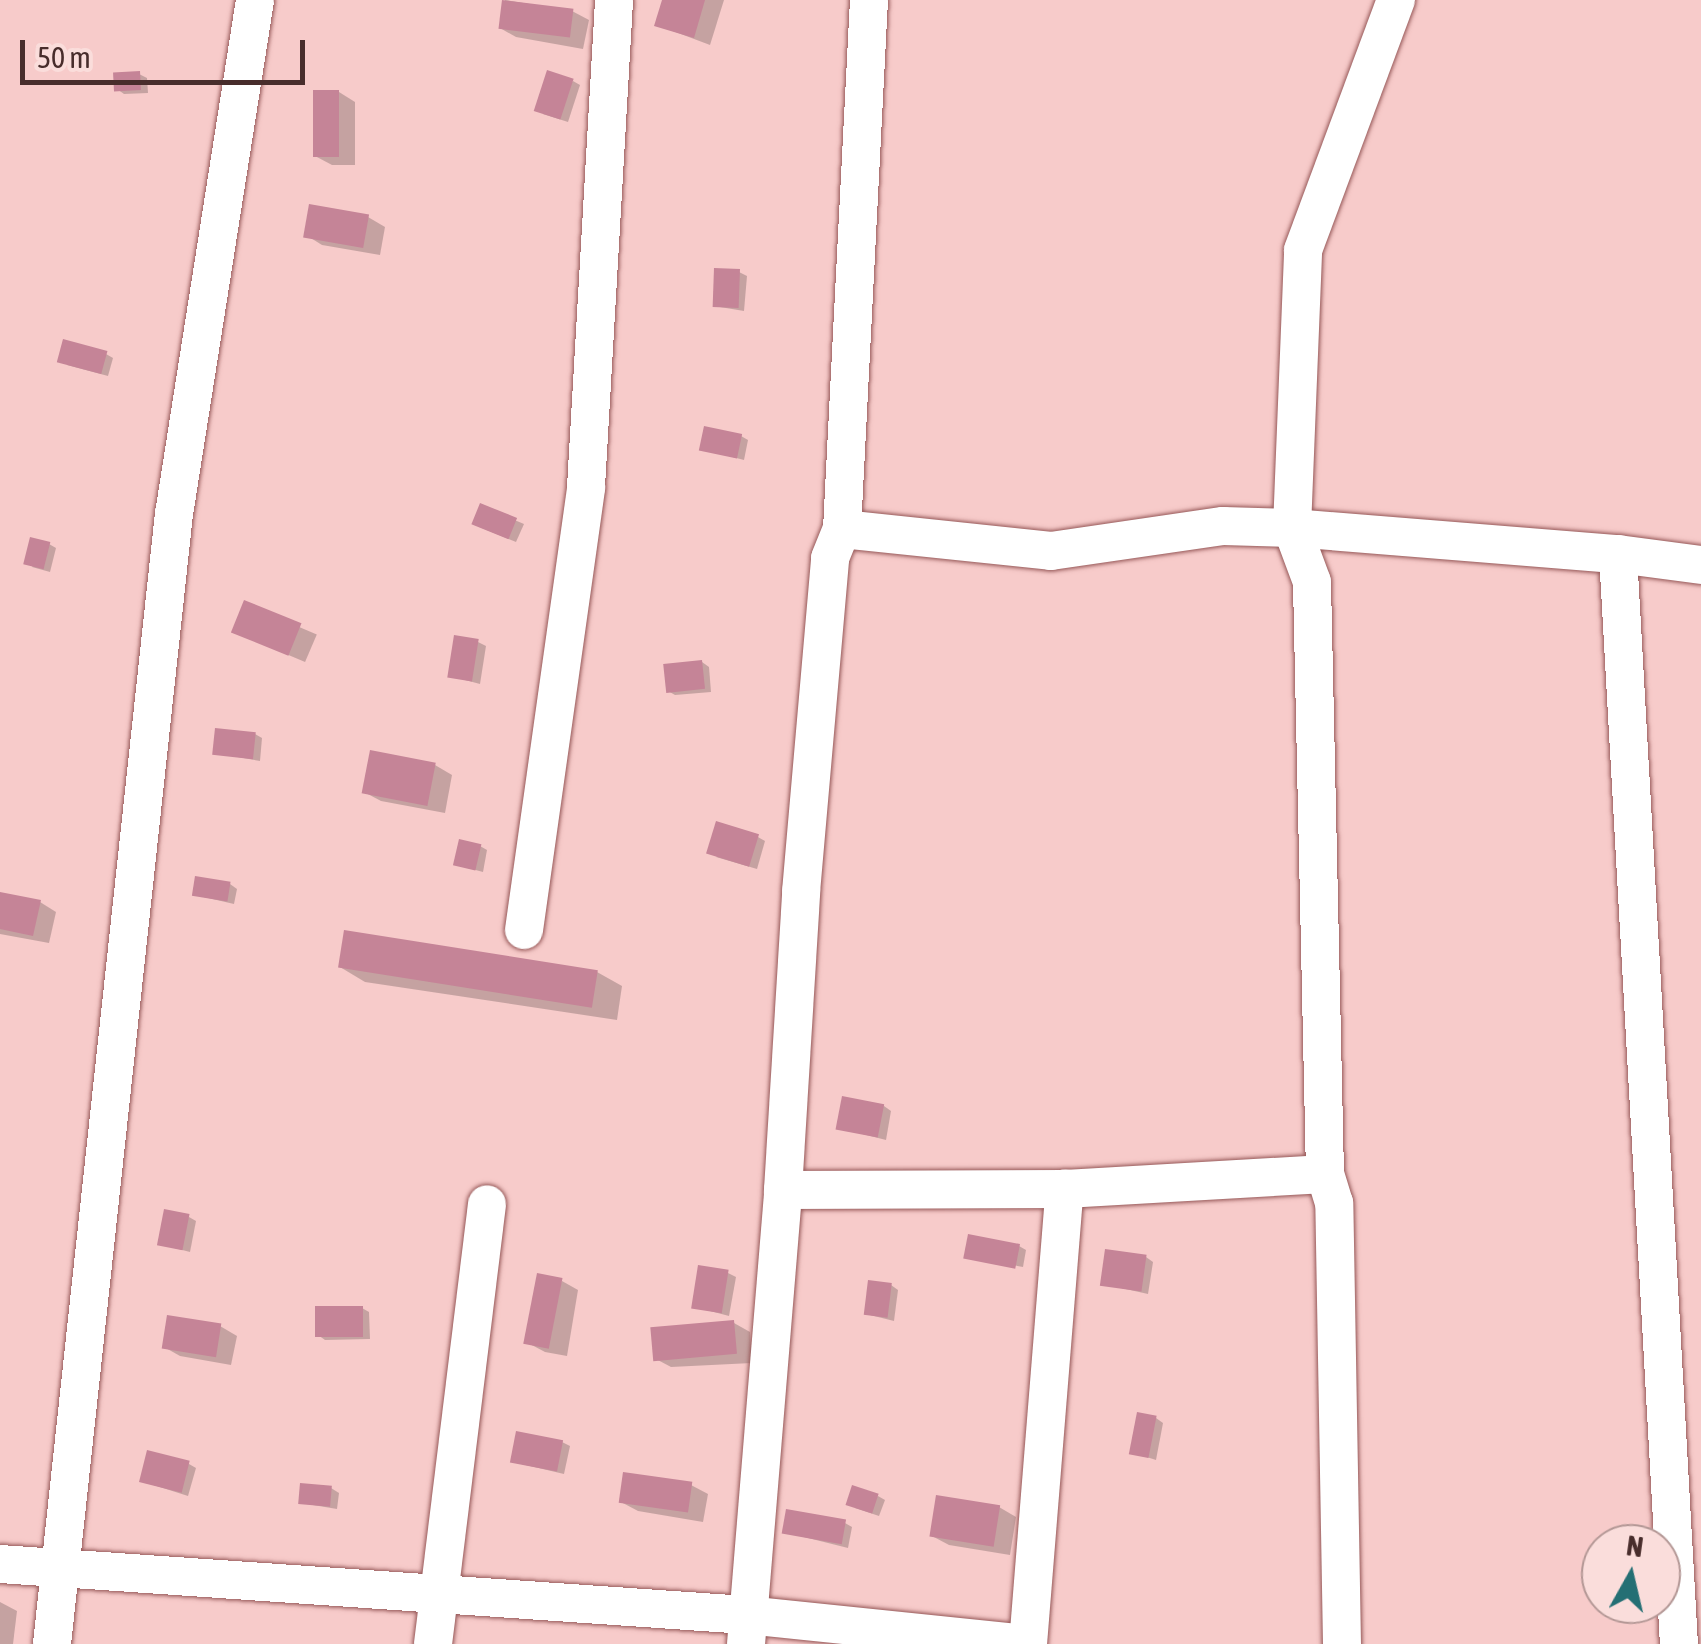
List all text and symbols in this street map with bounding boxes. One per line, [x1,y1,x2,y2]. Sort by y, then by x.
scale bar [25,20,310,82]
text: 50 m [37,40,91,74]
north arrow [1581,1524,1681,1624]
text: N [1624,1529,1645,1563]

